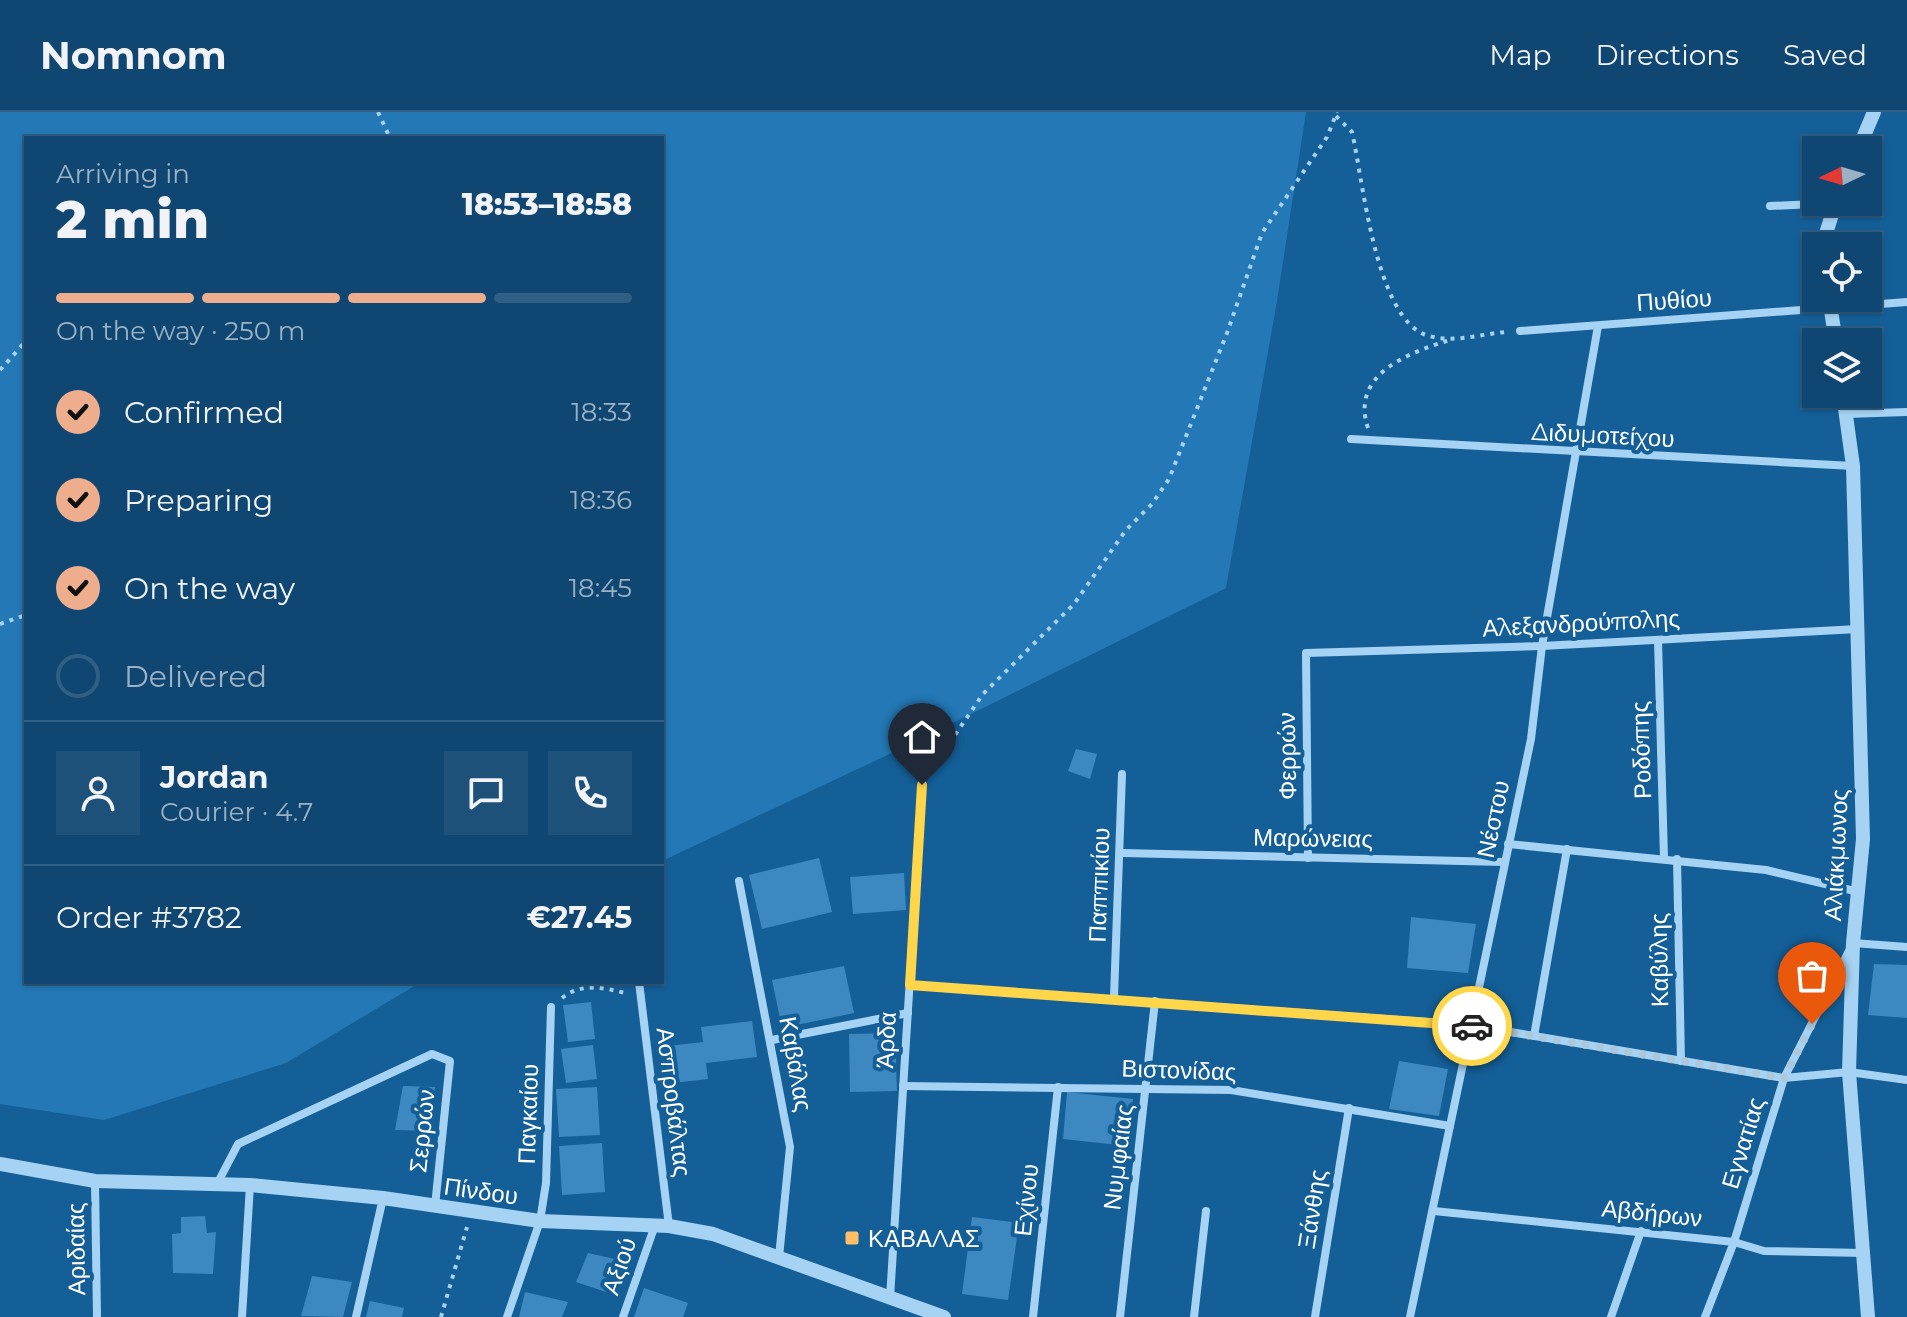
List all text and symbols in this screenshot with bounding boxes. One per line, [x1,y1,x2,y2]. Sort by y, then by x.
text: Nomnom [40,32,227,79]
text: Map [1489,38,1551,72]
text: Directions [1595,38,1739,72]
text: Saved [1783,38,1867,72]
north arrow [1802,136,1882,216]
map controls [1802,136,1882,408]
text: Arriving in [56,158,190,190]
text: 18:53–18:58 [462,186,632,223]
text: 2 min [56,188,209,251]
button: locate [1802,232,1882,312]
street label: Πυθίου [1635,283,1713,317]
text: On the way · 250 m [56,315,305,347]
button: layers [1802,328,1882,408]
icon: check [56,390,100,434]
text: Confirmed [124,394,284,431]
text: 18:33 [571,396,632,428]
street label: Διδυμοτείχου [1531,417,1675,453]
icon: check [56,478,100,522]
text: Preparing [124,482,273,519]
text: 18:36 [570,484,632,516]
icon: check [56,566,100,610]
text: On the way [124,570,295,607]
text: 18:45 [569,572,632,604]
street label: Αλεξανδρούπολης [1481,603,1681,643]
text: Delivered [124,658,267,695]
street label: Ροδόπης [1625,700,1657,800]
pin [888,703,956,785]
street label: Φερρών [1272,712,1302,800]
icon: home [900,715,944,759]
button: person [56,751,140,835]
button: chat [444,751,528,835]
button: phone [548,751,632,835]
text: Jordan [160,759,269,796]
street label: Νέστου [1471,778,1515,860]
street label: Αλιάκμωνος [1818,788,1854,922]
text: Courier · 4.7 [160,796,313,828]
street label: Μαρώνειας [1253,822,1373,854]
street label: Παππικίου [1083,827,1115,943]
text: Order #3782 [56,899,242,936]
text: €27.45 [527,899,632,936]
street label: Καβύλης [1644,913,1674,1007]
pin [1778,942,1846,1024]
icon: bag [1790,954,1834,998]
courier [1432,986,1512,1066]
icon: car [1450,1004,1494,1048]
street label: Άρδα [870,1011,902,1069]
street label: Καβάλας [773,1014,819,1114]
street label: Ασπροβάλτας [650,1026,698,1178]
street label: Βιστονίδας [1121,1054,1237,1086]
street label: Παγκαίου [512,1063,544,1165]
street label: Σερρών [403,1088,441,1174]
street label: Εγνατίας [1715,1094,1771,1192]
street label: Νυμφαίας [1097,1102,1139,1212]
street label: Εχίνου [1008,1162,1044,1238]
street label: Ξάνθης [1291,1167,1333,1251]
street label: Πίνδου [442,1171,520,1211]
street label: Αβδήρων [1600,1193,1704,1233]
street label: Αριδαίας [61,1202,91,1296]
place label: ΚΑΒΑΛΑΣ [868,1224,980,1253]
marker: ΚΑΒΑΛΑΣ [843,1229,861,1247]
street label: Αξιού [596,1234,642,1298]

